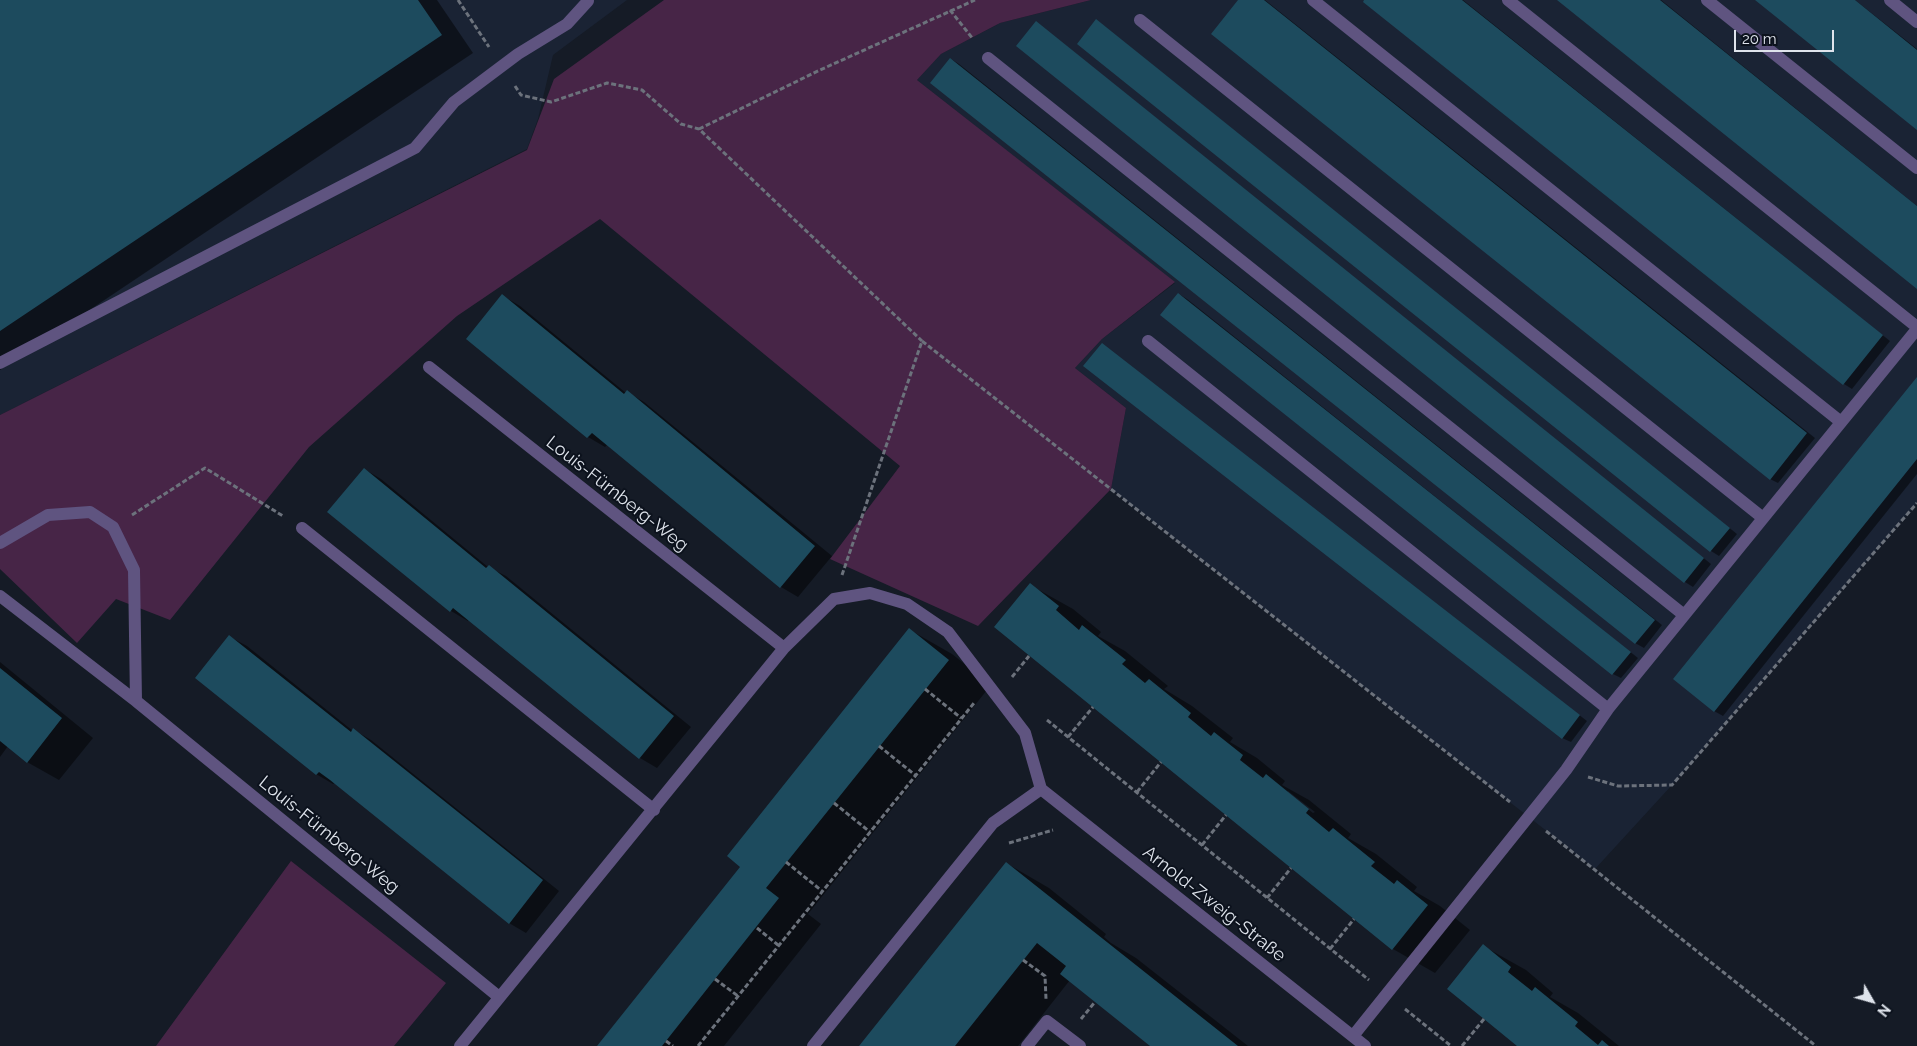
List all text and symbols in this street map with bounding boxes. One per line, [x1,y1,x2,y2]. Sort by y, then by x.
scale bar [1737,20,1837,52]
text: 20 m [1742,30,1777,48]
street label: Louis-Fürnberg-Weg [542,432,692,556]
street label: Louis-Fürnberg-Weg [254,772,404,898]
street label: Arnold-Zweig-Straße [1138,842,1290,966]
north arrow [1847,976,1897,1026]
text: N [1874,1001,1893,1019]

